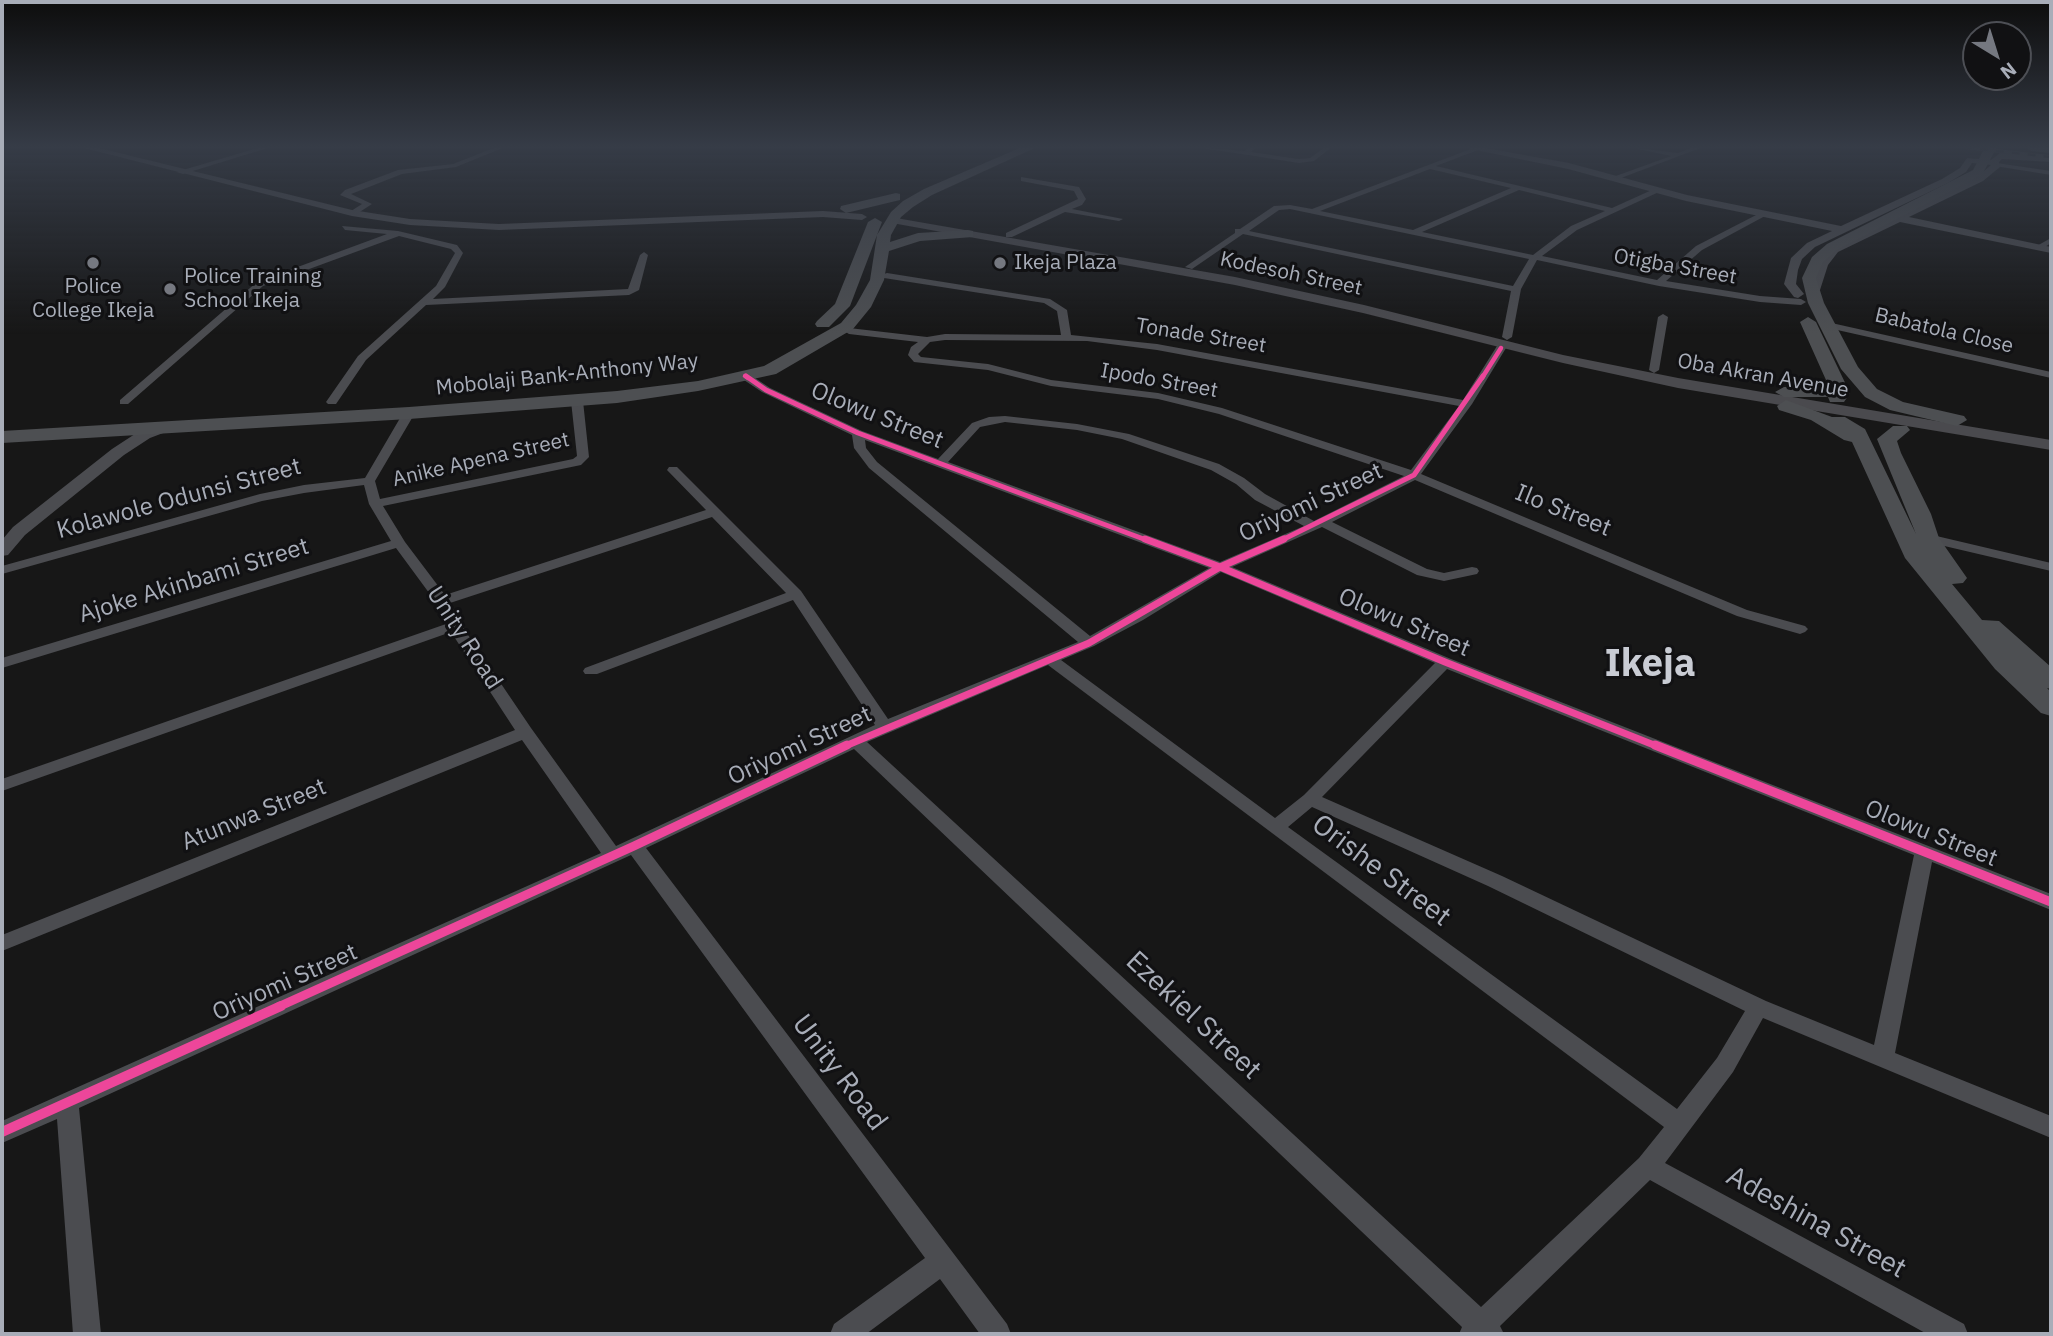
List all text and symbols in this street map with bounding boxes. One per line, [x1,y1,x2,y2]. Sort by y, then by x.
north arrow [1962,21,2032,91]
text: N [1996,57,2022,85]
street label: Otigba Street [1611,244,1739,290]
street label: Kodesoh Street [1218,247,1364,301]
place label: Ikeja Plaza [1014,250,1117,276]
marker: Police College Ikeja [85,255,101,271]
marker: Ikeja Plaza [992,255,1008,271]
place label: Police Training School Ikeja [184,264,321,314]
place label: Police College Ikeja [32,274,154,324]
marker: Police Training School Ikeja [162,281,178,297]
street label: Babatola Close [1872,303,2016,359]
street label: Tonade Street [1134,313,1268,359]
street label: Mobolaji Bank-Anthony Way [435,349,699,401]
street label: Oba Akran Avenue [1675,349,1851,403]
street label: Ipodo Street [1098,358,1220,404]
street label: Olowu Street [807,376,947,456]
street label: Anike Apena Street [390,427,572,493]
street label: Kolawole Odunsi Street [54,453,304,545]
street label: Oriyomi Street [1234,457,1388,549]
street label: Ilo Street [1511,479,1615,543]
street label: Ajoke Akinbami Street [76,532,312,630]
street label: Unity Road [420,581,508,695]
street label: Olowu Street [1334,582,1474,664]
district label: Ikeja [1604,642,1696,688]
street label: Oriyomi Street [723,700,877,792]
street label: Atunwa Street [177,773,331,857]
street label: Olowu Street [1861,794,2001,874]
street label: Orishe Street [1305,808,1457,934]
street label: Oriyomi Street [208,938,362,1028]
street label: Ezekiel Street [1118,945,1268,1087]
street label: Unity Road [784,1008,894,1138]
street label: Adeshina Street [1720,1160,1912,1286]

